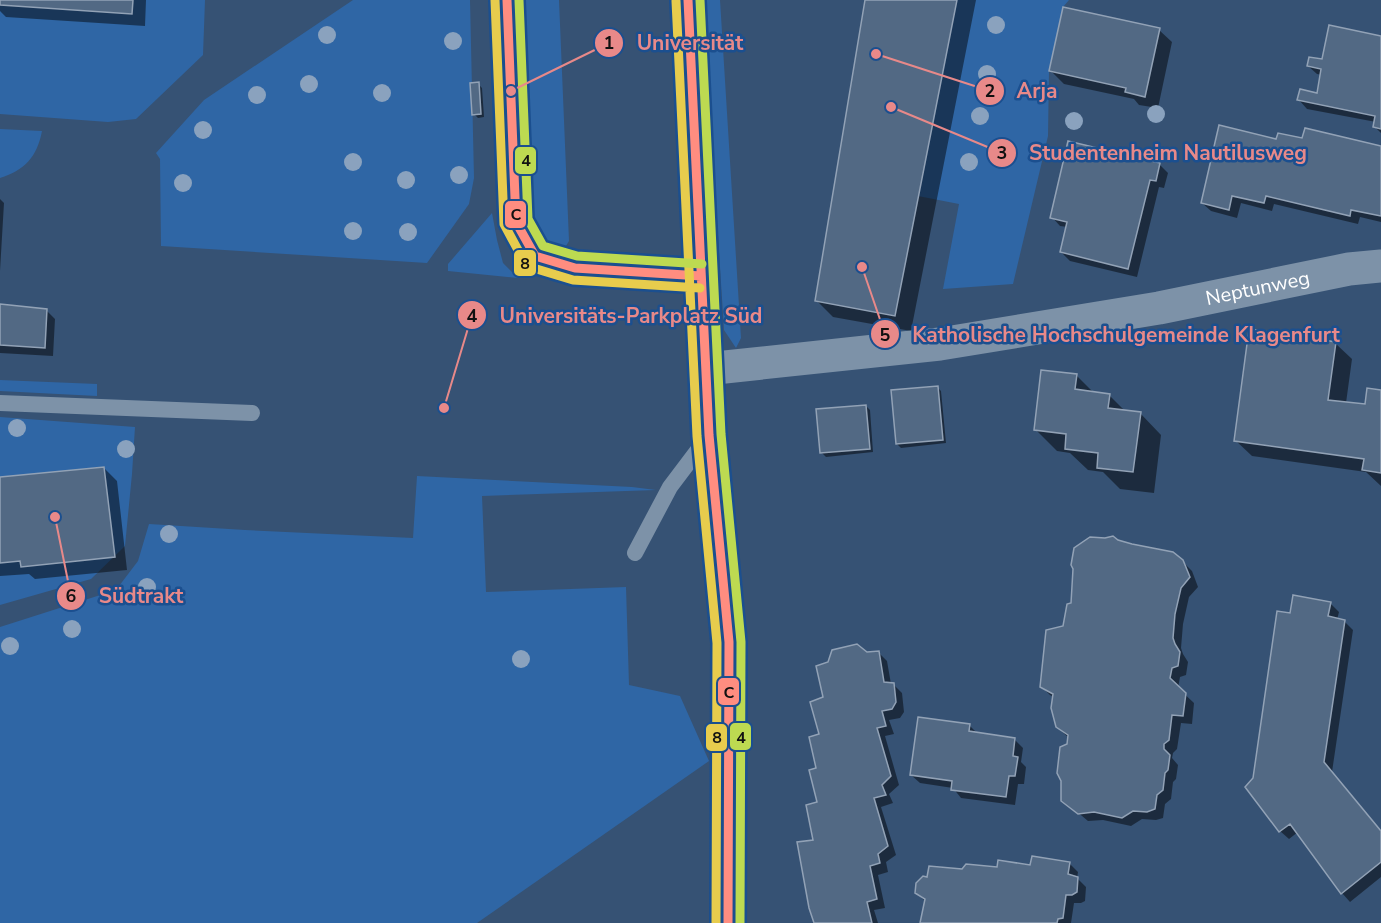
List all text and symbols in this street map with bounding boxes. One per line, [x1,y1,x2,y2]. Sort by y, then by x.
callout: Universität [594,24,755,63]
text: Universität [637,29,744,57]
text: 1 [604,31,614,55]
callout: Arja [975,71,1069,110]
text: Arja [1017,77,1057,105]
text: 2 [985,79,995,103]
callout: Studentenheim Nautilusweg [987,133,1319,172]
text: Studentenheim Nautilusweg [1029,139,1307,167]
text: 3 [997,141,1007,165]
line badge: 4 [514,146,537,175]
text: 4 [521,150,531,172]
line badge: C [504,200,527,229]
text: C [511,204,522,226]
line badge: 8 [513,249,537,277]
text: 8 [520,253,530,275]
street label: Neptunweg [1203,264,1312,312]
callout: Universitäts-Parkplatz Süd [457,296,774,335]
text: Universitäts-Parkplatz Süd [500,302,762,330]
text: 4 [467,304,478,328]
callout: Katholische Hochschulgemeinde Klagenfurt [870,315,1352,354]
text: Katholische Hochschulgemeinde Klagenfurt [912,321,1341,349]
text: 5 [880,323,891,347]
callout: Südtrakt [56,576,195,615]
text: Südtrakt [99,582,184,610]
text: 6 [66,584,77,608]
line badge: C [717,677,740,706]
text: C [724,682,735,704]
line badge: 4 [729,722,752,751]
line badge: 8 [705,723,728,752]
text: 8 [712,727,722,749]
text: 4 [736,727,746,749]

